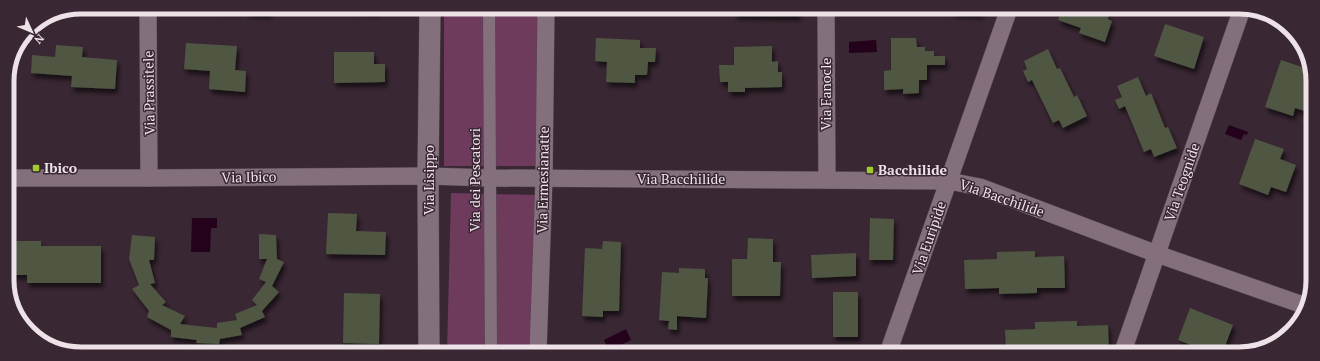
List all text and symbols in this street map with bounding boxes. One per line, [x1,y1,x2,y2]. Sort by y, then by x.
north arrow [12,12,52,52]
text: N [31,31,47,47]
street label: Via Prassitele [138,50,159,136]
street label: Via Fanocle [816,58,835,130]
street label: Via Ermesianatte [532,126,553,234]
street label: Via dei Pescatori [465,128,484,232]
street label: Via Teognide [1159,140,1204,223]
street label: Via Lisippo [419,145,438,215]
place label: Ibico [44,158,77,177]
place label: Bacchilide [878,160,948,179]
marker: Ibico [31,163,41,173]
marker: Bacchilide [865,165,875,175]
street label: Via Ibico [221,167,277,186]
street label: Via Bacchilide [637,169,725,188]
street label: Via Bacchilide [957,174,1047,221]
street label: Via Euripide [907,198,950,277]

